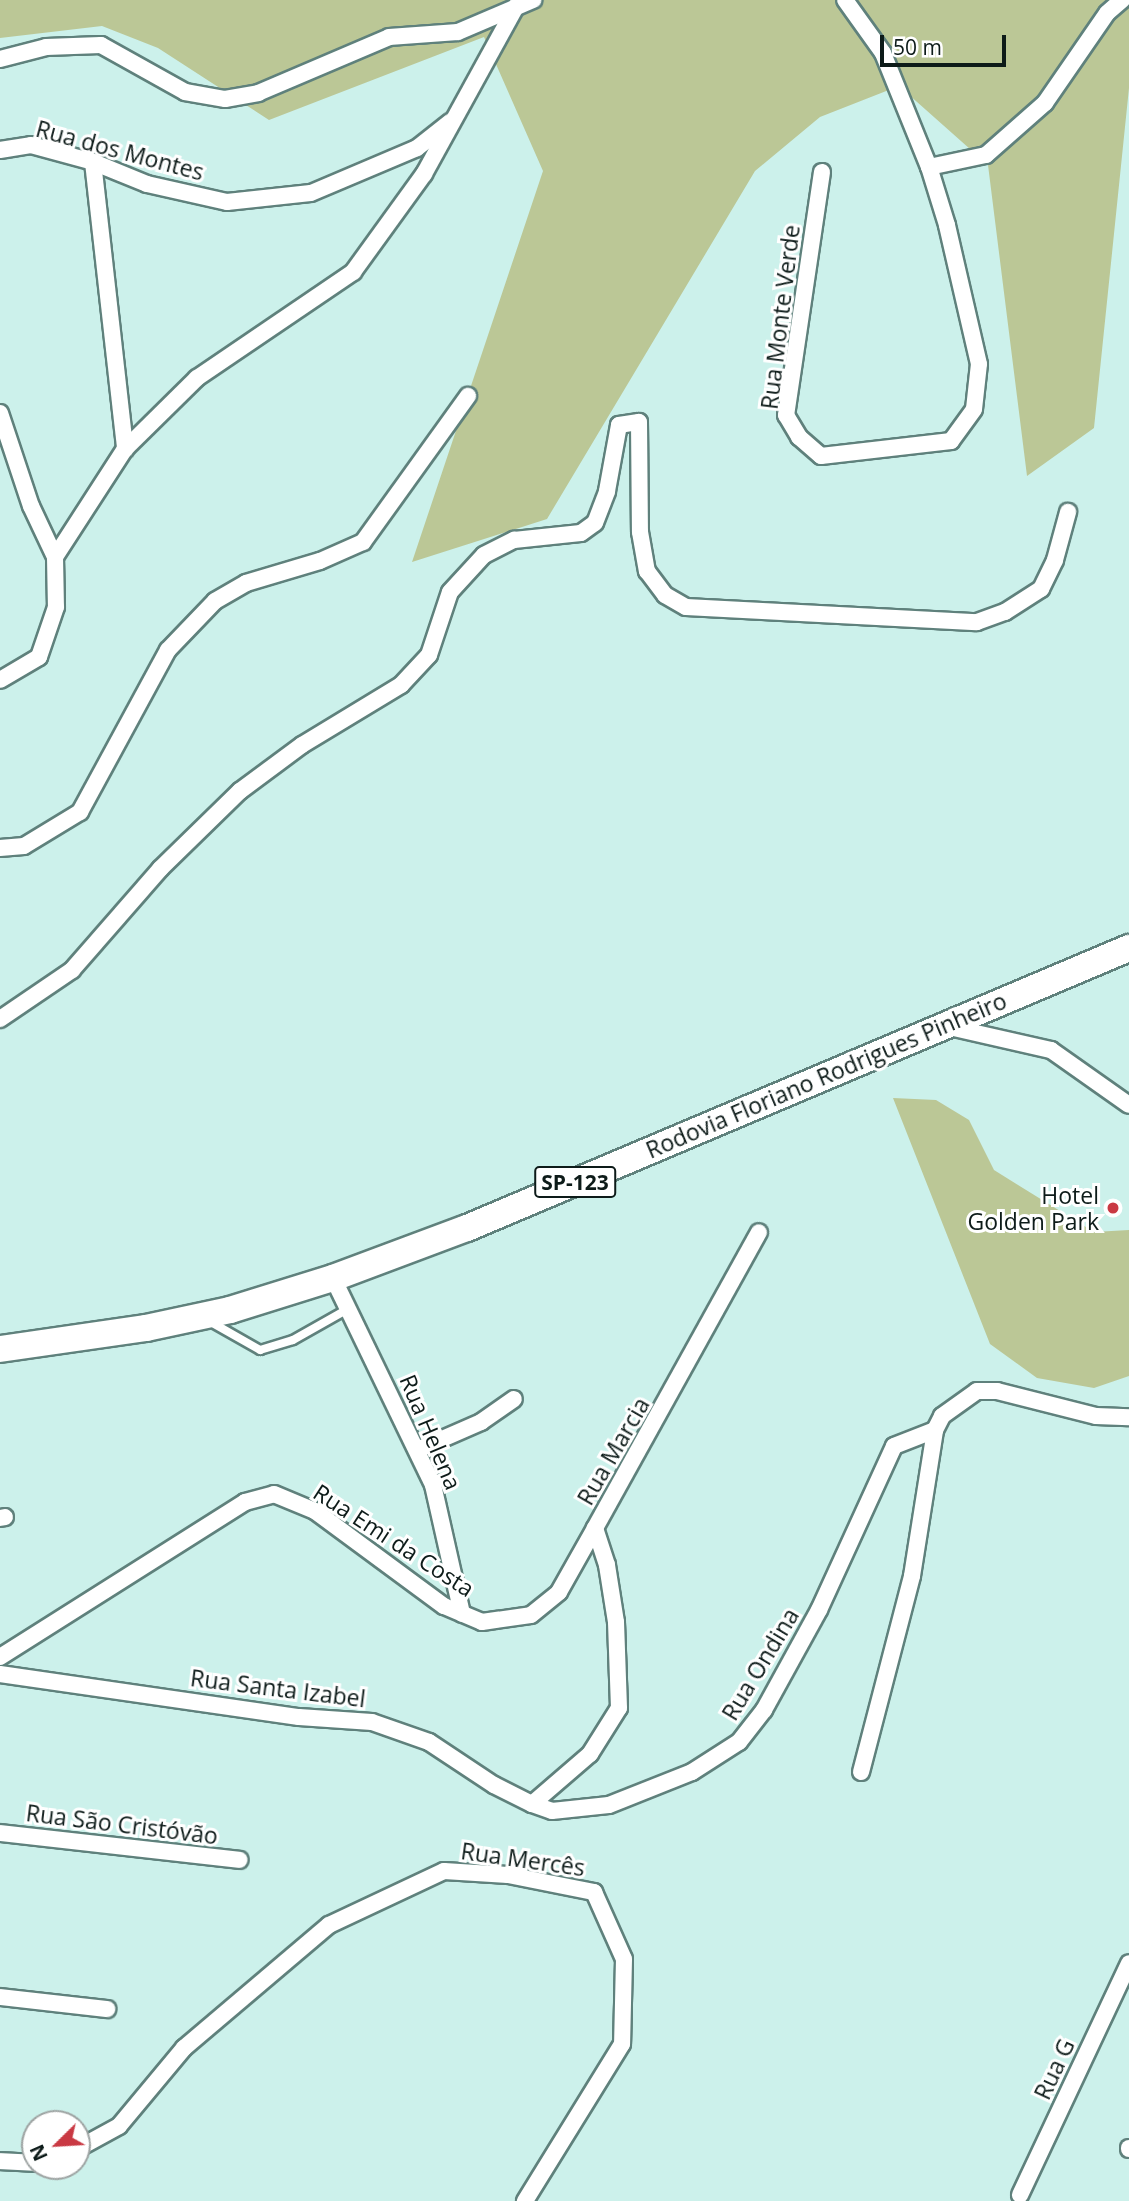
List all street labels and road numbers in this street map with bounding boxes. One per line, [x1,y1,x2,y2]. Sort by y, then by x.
street label: Rua dos Montes [33,114,207,186]
street label: Rua Monte Verde [755,223,805,411]
street label: Rodovia Floriano Rodrigues Pinheiro [642,986,1010,1164]
road number: SP-123 [533,1164,617,1200]
street label: Rua Helena [394,1370,468,1494]
street label: Rua Marcia [571,1392,655,1510]
street label: Rua Emi da Costa [308,1478,480,1602]
street label: Rua Ondina [716,1603,804,1725]
street label: Rua Santa Izabel [189,1664,367,1712]
street label: Rua São Cristóvão [25,1799,219,1849]
street label: Rua Mercês [459,1837,587,1881]
street label: Rua G [1028,2034,1080,2104]

